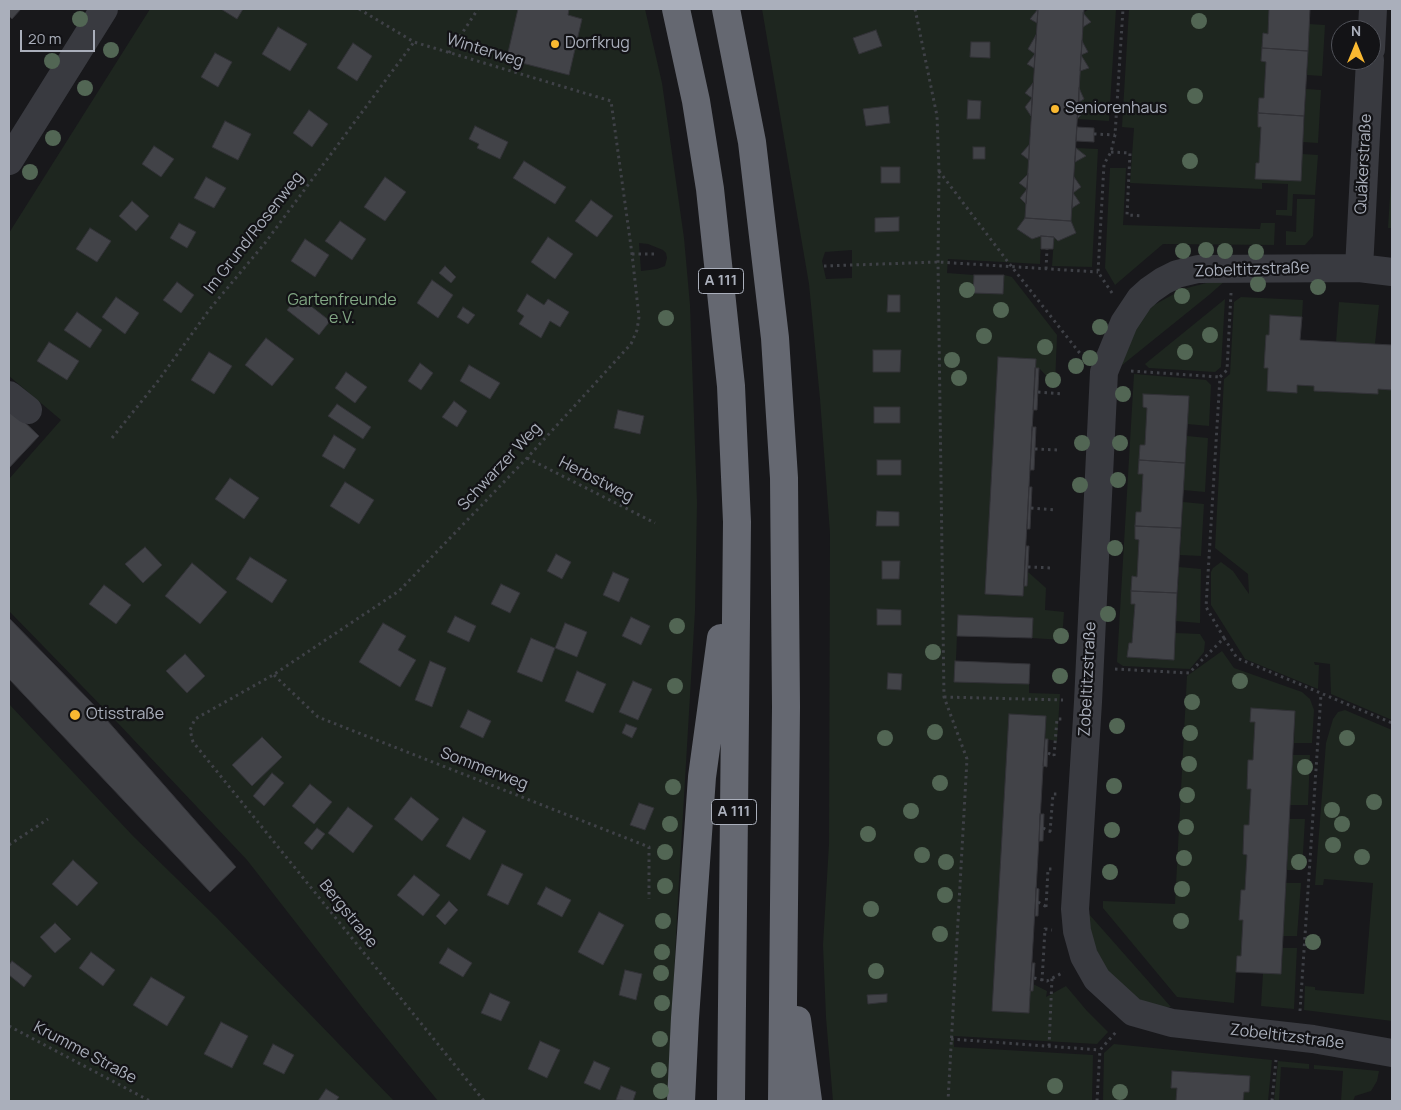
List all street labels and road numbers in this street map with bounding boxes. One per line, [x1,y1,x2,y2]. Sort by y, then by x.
street label: Winterweg [444,30,526,72]
street label: Quäkerstraße [1352,113,1376,215]
street label: Im Grund/Rosenweg [200,168,308,298]
street label: Zobeltitzstraße [1194,258,1310,282]
road number: A 111 [698,268,744,294]
street label: Schwarzer Weg [454,419,546,515]
street label: Herbstweg [556,453,636,507]
street label: Zobeltitzstraße [1075,621,1101,737]
street label: Sommerweg [437,743,531,795]
road number: A 111 [712,800,756,824]
street label: Bergstraße [315,876,381,952]
street label: Krumme Straße [30,1018,140,1088]
street label: Zobeltitzstraße [1229,1020,1345,1054]

